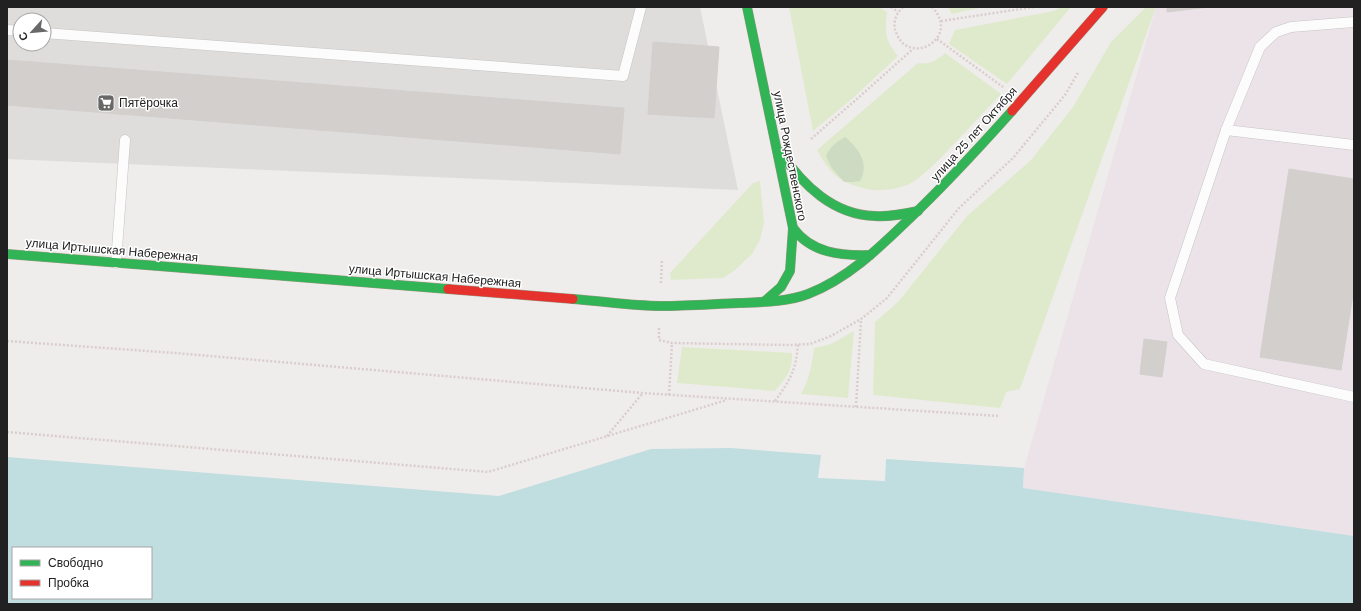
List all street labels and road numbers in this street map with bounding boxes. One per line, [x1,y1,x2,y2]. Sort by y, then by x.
street label: улица 25 лет Октября [928,84,1020,184]
street label: улица Рождественского [771,90,810,222]
street label: улица Иртышская Набережная [25,235,199,265]
street label: улица Иртышская Набережная [348,261,522,291]

